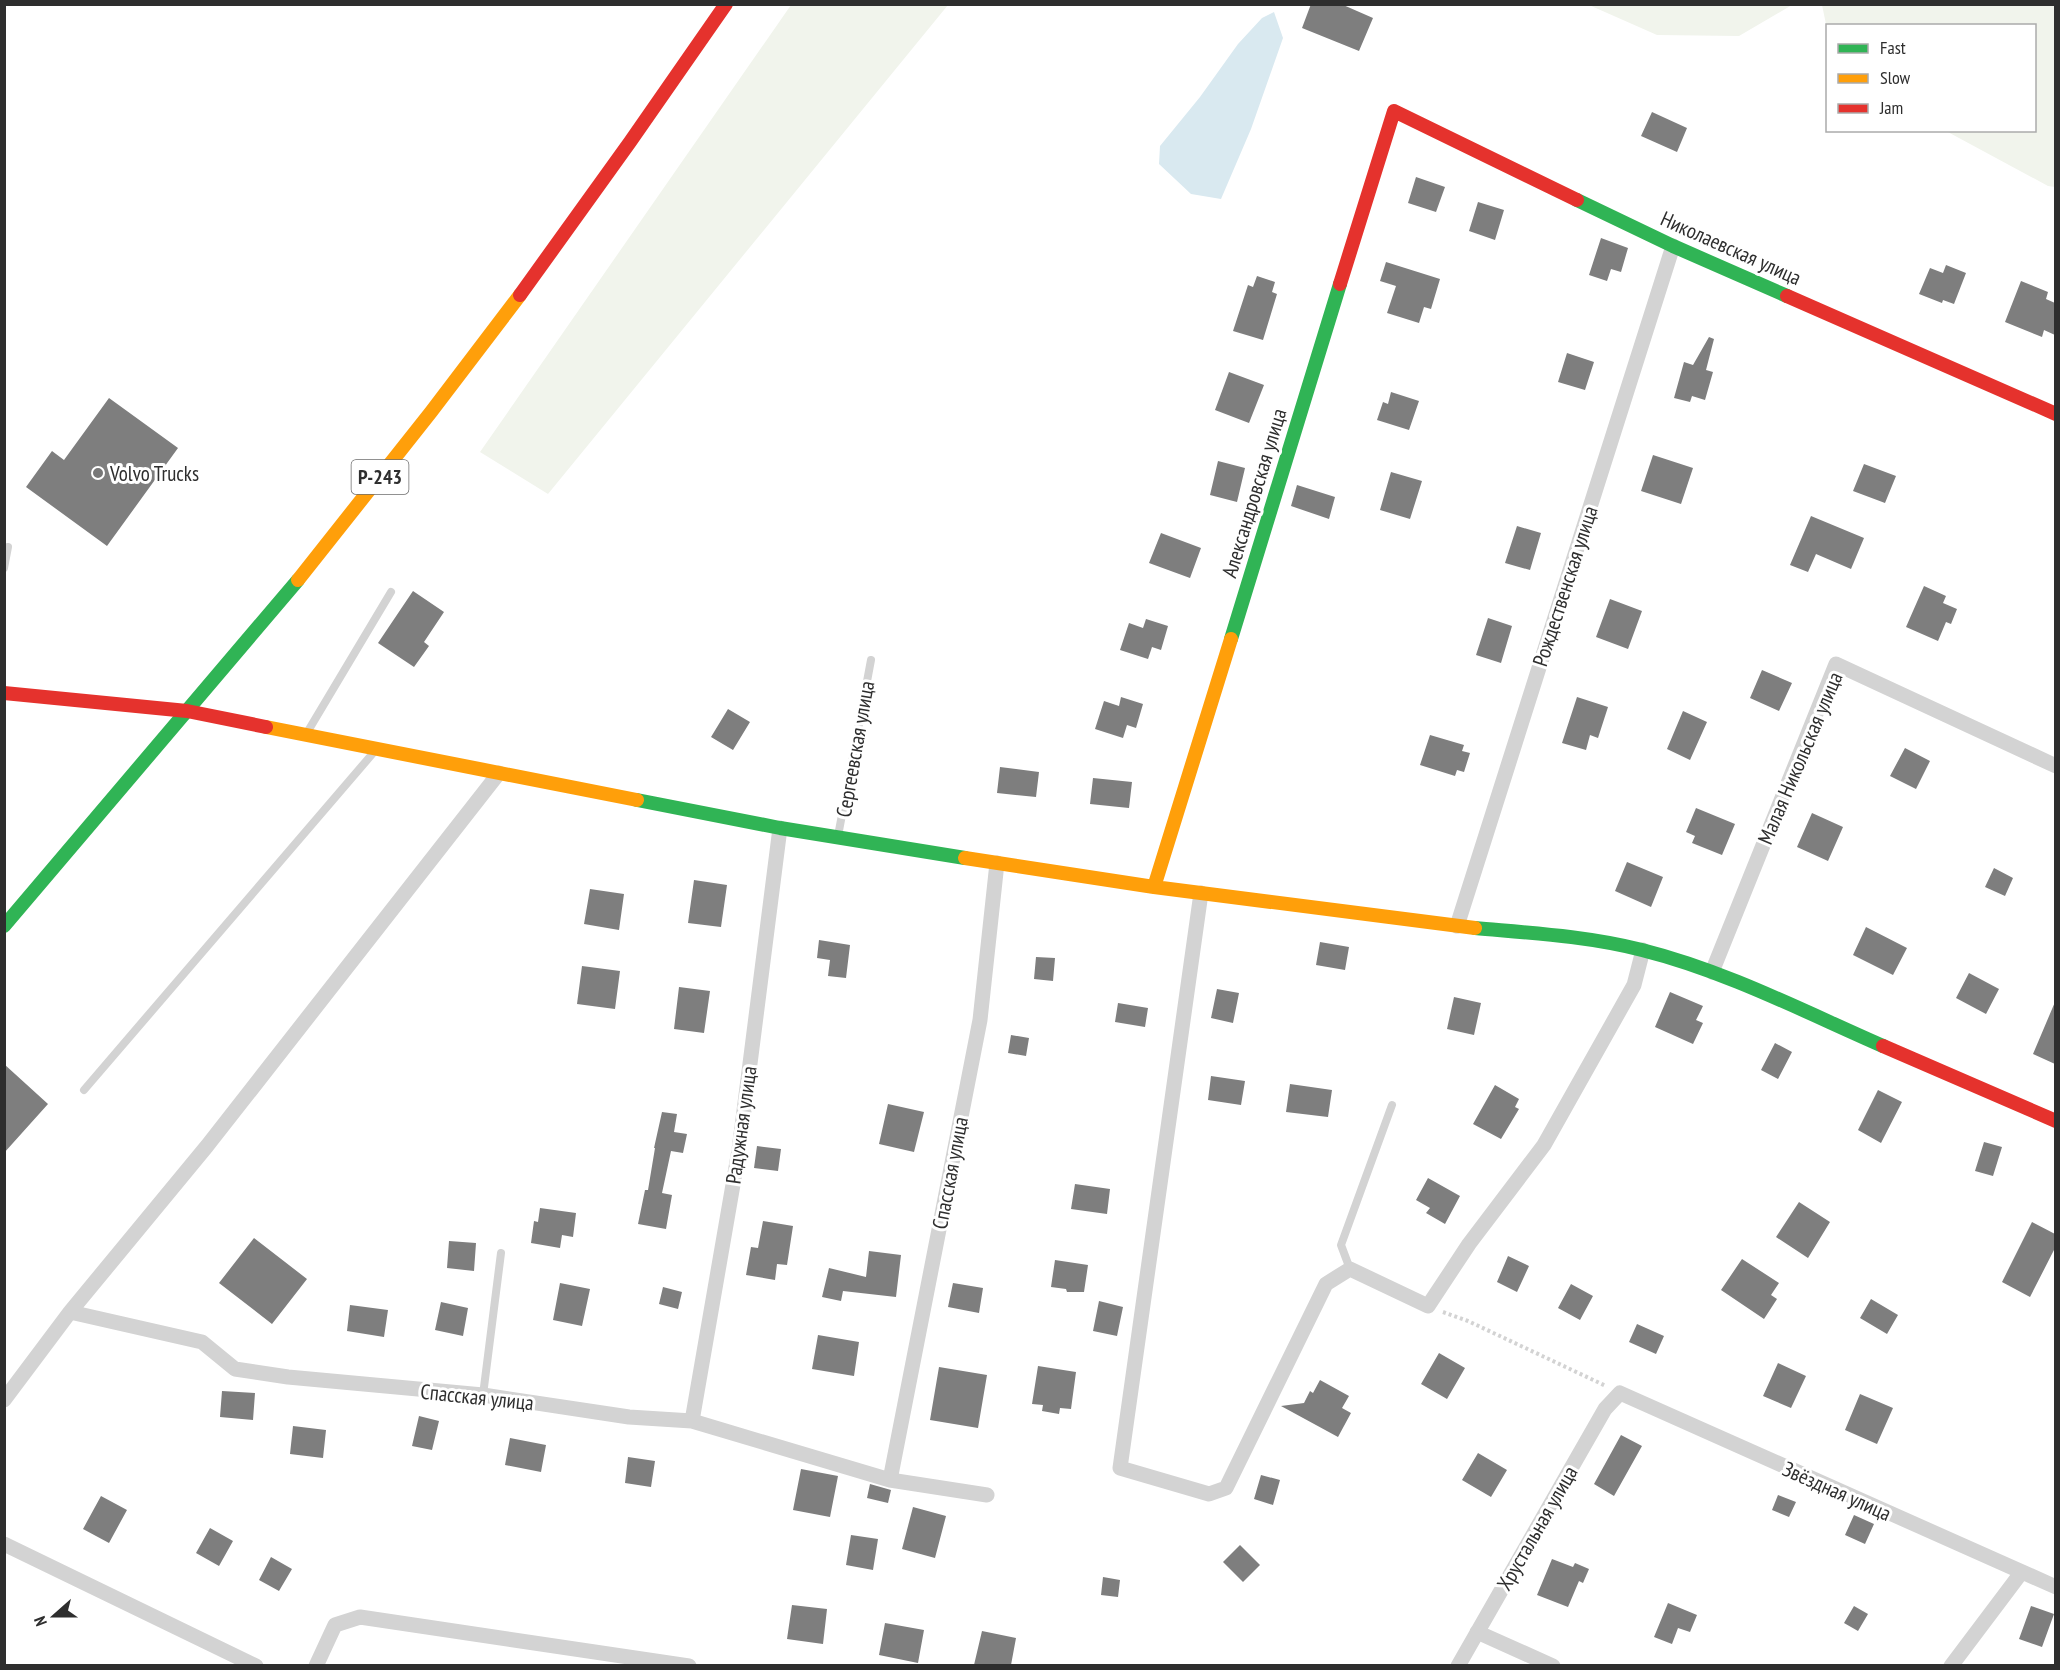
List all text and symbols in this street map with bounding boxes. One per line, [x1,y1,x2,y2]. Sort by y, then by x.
legend [1826,24,2036,132]
text: Fast [1880,36,1906,59]
text: Slow [1880,66,1911,89]
text: Jam [1879,96,1903,119]
street label: Николаевская улица [1656,205,1806,291]
street label: Александровская улица [1215,405,1293,581]
place label: Volvo Trucks [109,460,199,487]
road number: Р-243 [352,460,409,494]
marker: Volvo Trucks [91,466,105,480]
street label: Рождественская улица [1526,502,1604,670]
street label: Малая Никольская улица [1751,668,1849,848]
street label: Сергеевская улица [830,679,880,819]
street label: Радужная улица [719,1064,763,1186]
street label: Спасская улица [926,1115,974,1231]
street label: Спасская улица [419,1378,535,1416]
street label: Звёздная улица [1779,1455,1895,1527]
street label: Хрустальная улица [1491,1461,1583,1595]
north arrow [24,1586,84,1646]
text: N [29,1614,51,1629]

